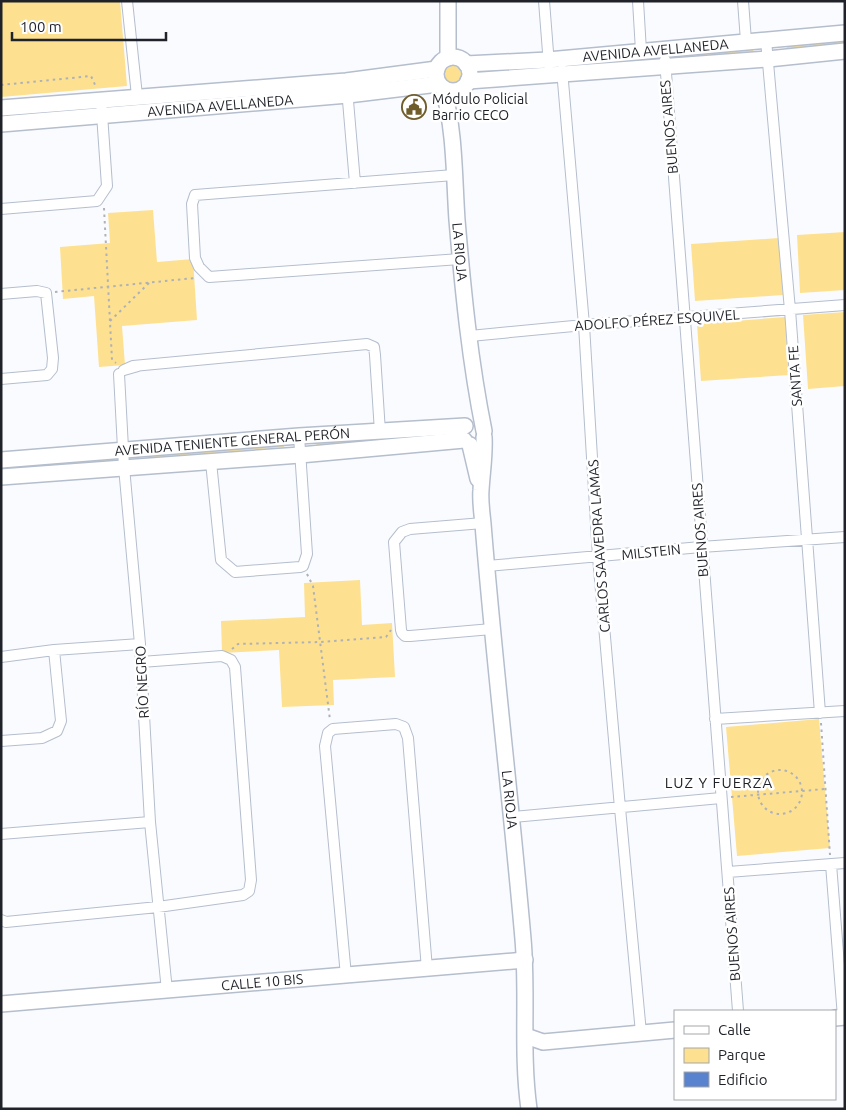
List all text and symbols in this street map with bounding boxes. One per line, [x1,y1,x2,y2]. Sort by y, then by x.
scale bar [12,10,166,42]
text: 100 m [20,18,62,35]
street label: AVENIDA AVELLANEDA [582,36,729,65]
street label: BUENOS AIRES [657,79,681,175]
place label: Módulo Policial Barrio CECO [432,91,528,123]
street label: AVENIDA AVELLANEDA [147,92,294,120]
public building icon: Módulo Policial Barrio CECO [401,94,427,120]
street label: LA RIOJA [449,222,471,282]
street label: ADOLFO PÉREZ ESQUIVEL [574,305,740,334]
street label: SANTA FE [785,345,805,407]
street label: AVENIDA TENIENTE GENERAL PERÓN [114,425,351,459]
street label: CARLOS SAAVEDRA LAMAS [585,459,613,633]
street label: BUENOS AIRES [689,482,711,578]
street label: MILSTEIN [621,541,681,563]
street label: RÍO NEGRO [131,645,152,719]
street label: LA RIOJA [499,769,521,830]
district label: LUZ Y FUERZA [665,774,773,791]
street label: BUENOS AIRES [721,886,743,982]
street label: CALLE 10 BIS [220,971,304,993]
legend [674,1010,836,1100]
text: Calle [718,1021,751,1038]
text: Parque [718,1046,766,1063]
text: Edificio [718,1071,767,1088]

